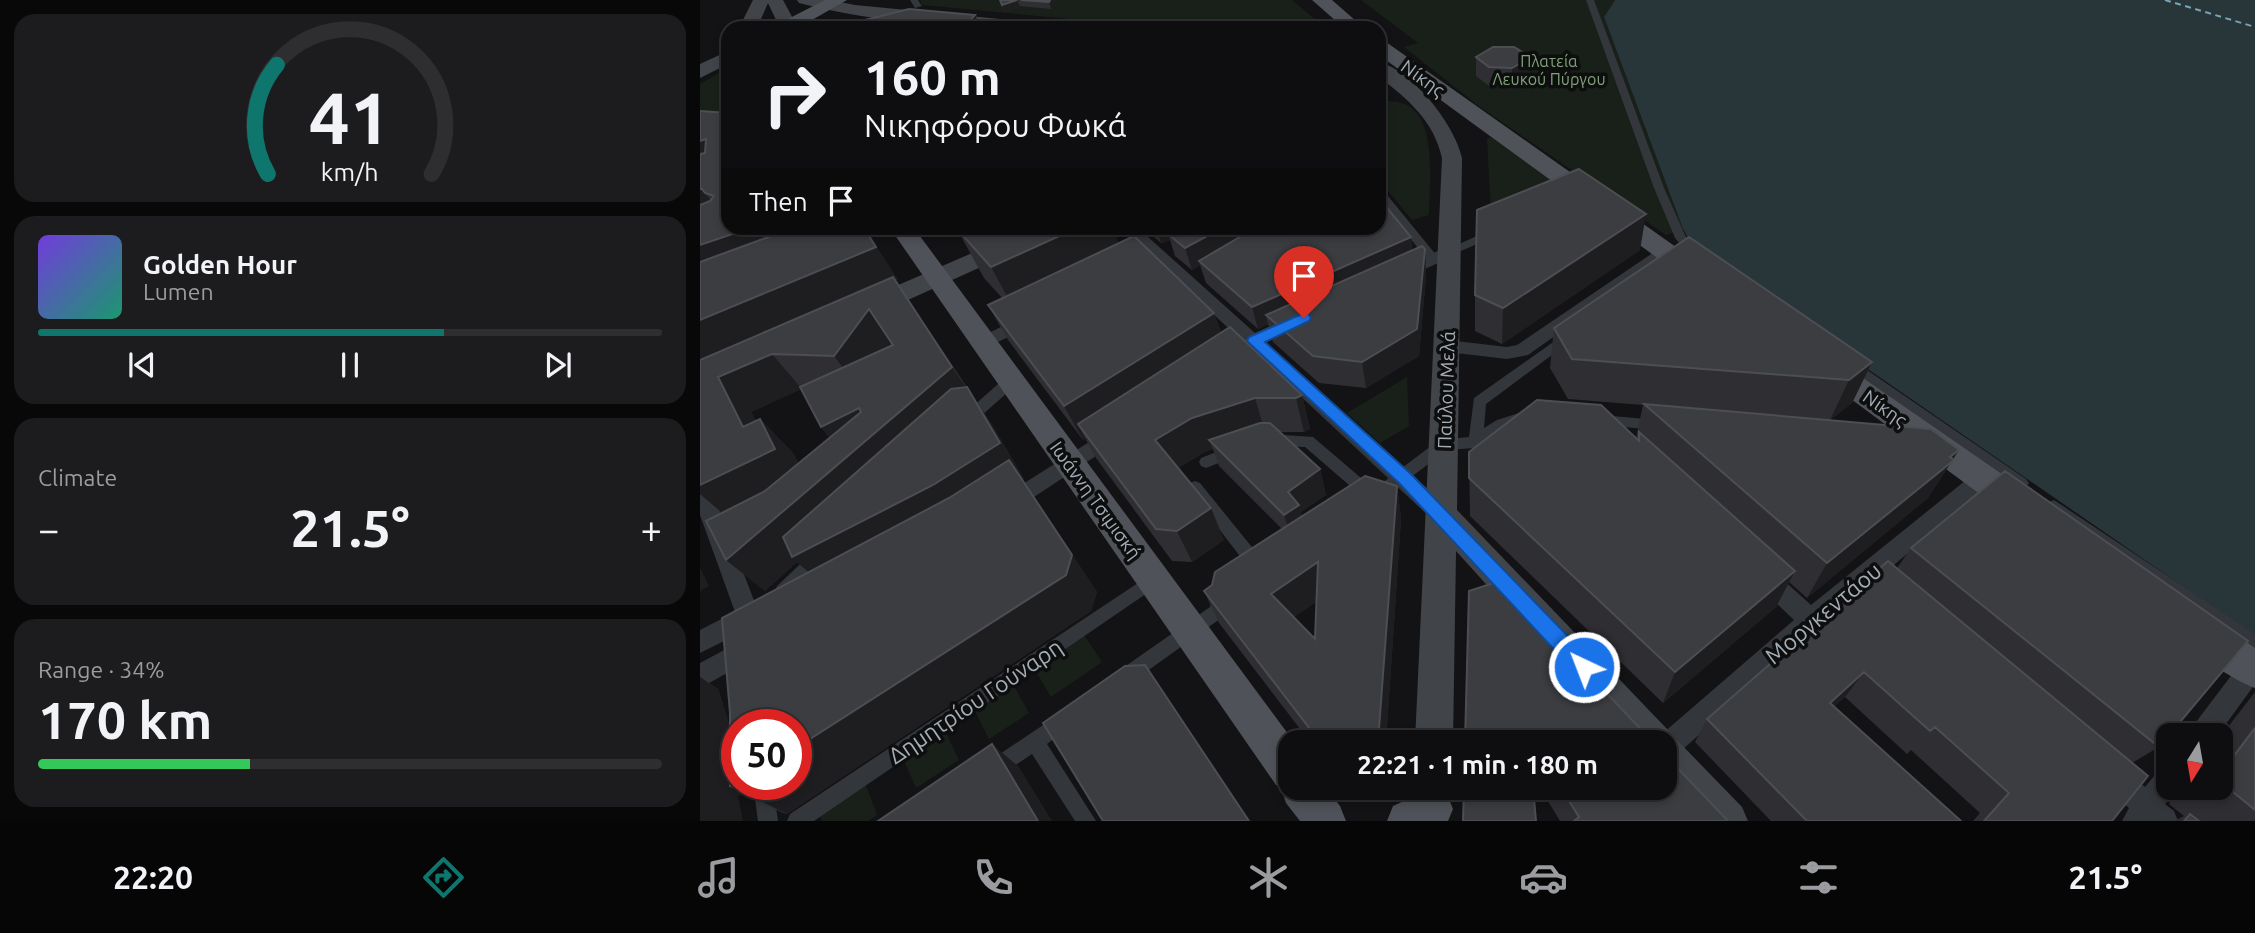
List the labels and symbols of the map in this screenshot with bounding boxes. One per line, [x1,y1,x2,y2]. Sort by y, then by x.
park label: Πλατεία Λευκού Πύργου [1492,52,1606,88]
street label: Νίκης [1397,55,1449,101]
pin [1274,246,1334,318]
street label: Παύλου Μελά [1433,331,1459,449]
street label: Νίκης [1859,385,1911,431]
street label: Ιωάννη Τσιμισκή [1046,437,1146,563]
street label: Μοργκεντάου [1760,557,1886,669]
position arrow [1547,630,1621,704]
street label: Δημητρίου Γούναρη [883,634,1067,768]
speed limit sign: 50 [721,709,812,800]
north arrow [2156,723,2233,800]

